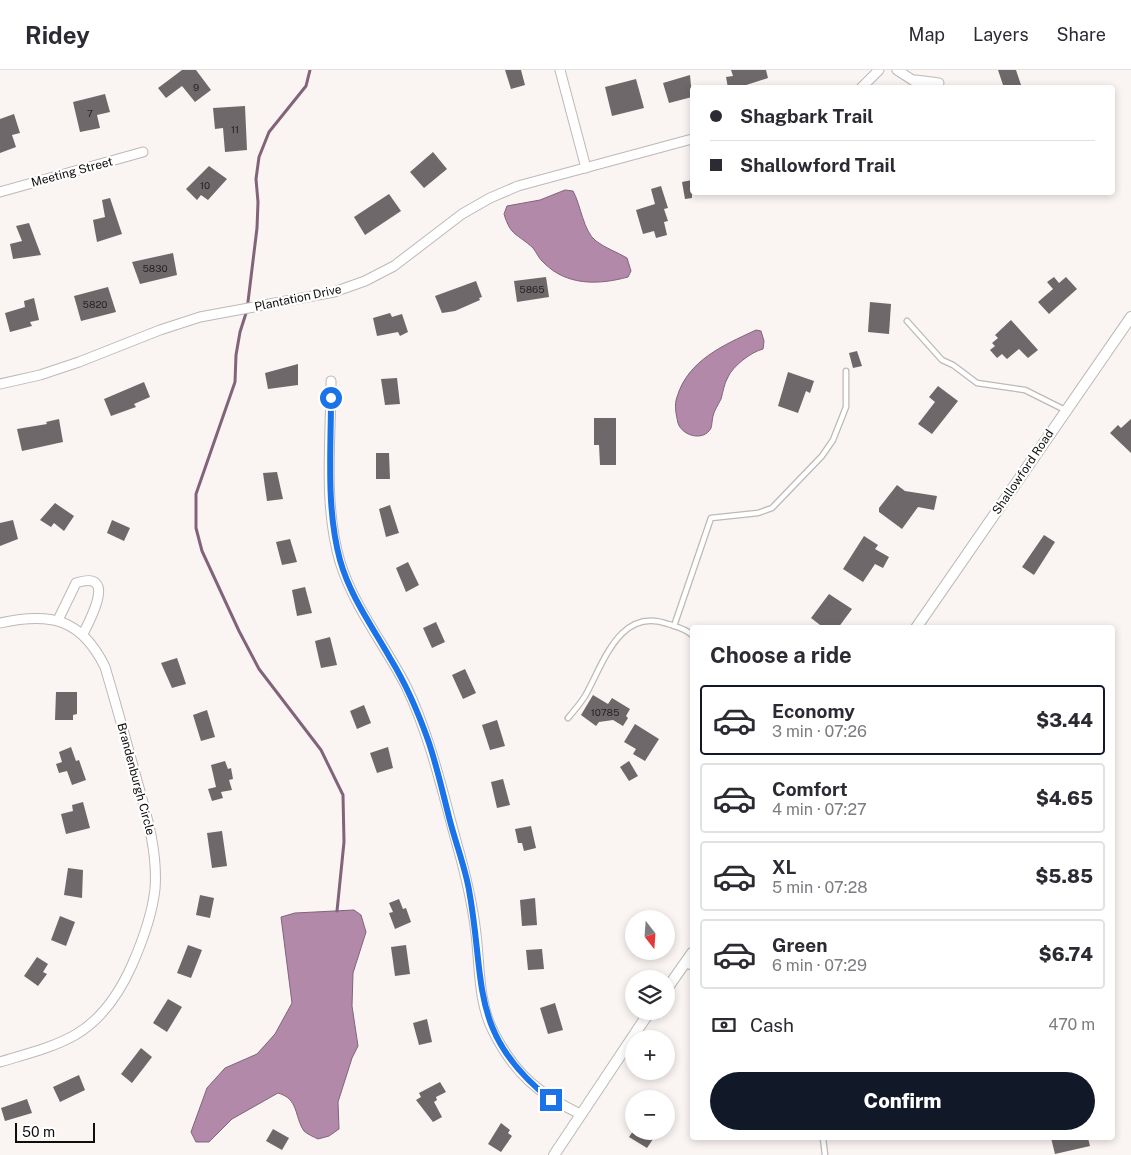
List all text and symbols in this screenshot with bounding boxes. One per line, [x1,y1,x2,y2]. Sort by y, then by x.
text: Ridey [25,21,90,49]
text: Map [909,24,945,45]
text: Layers [973,24,1029,45]
text: Share [1057,24,1106,45]
house number: 9 [193,81,199,93]
text: Shagbark Trail [740,105,874,127]
house number: 7 [87,107,93,119]
house number: 11 [231,123,239,135]
street label: Meeting Street [30,154,115,190]
text: Shallowford Trail [740,154,896,176]
house number: 10 [200,179,210,191]
house number: 5830 [142,262,168,274]
street label: Plantation Drive [253,282,343,314]
house number: 5865 [519,283,545,295]
house number: 5820 [83,298,107,310]
route start [320,387,342,409]
street label: Shallowford Road [989,427,1057,517]
text: Choose a ride [710,642,852,668]
icon: car [712,698,757,743]
text: Economy [772,700,855,722]
house number: 10785 [591,706,619,718]
text: $3.44 [1036,709,1093,731]
street label: Brandenburgh Circle [114,721,158,837]
text: 3 min · 07:26 [772,722,867,741]
icon: car [712,776,757,821]
text: Comfort [772,778,848,800]
text: $4.65 [1036,787,1093,809]
text: 4 min · 07:27 [772,800,867,819]
icon: car [712,854,757,899]
text: XL [772,856,797,878]
text: $5.85 [1035,865,1093,887]
text: 5 min · 07:28 [772,878,868,897]
north arrow [625,910,675,960]
map controls [625,910,675,1140]
icon: car [712,932,757,977]
text: Green [772,934,827,956]
text: $6.74 [1039,943,1093,965]
text: 6 min · 07:29 [772,956,867,975]
button: layers [625,970,675,1020]
icon: cash [710,1011,738,1039]
text: Cash [750,1014,794,1036]
text: 470 m [1048,1015,1095,1034]
button: + [625,1030,675,1080]
button: Confirm [710,1072,1095,1130]
route end [540,1089,562,1111]
button: − [625,1090,675,1140]
scale bar [15,1120,95,1143]
text: 50 m [22,1124,55,1140]

